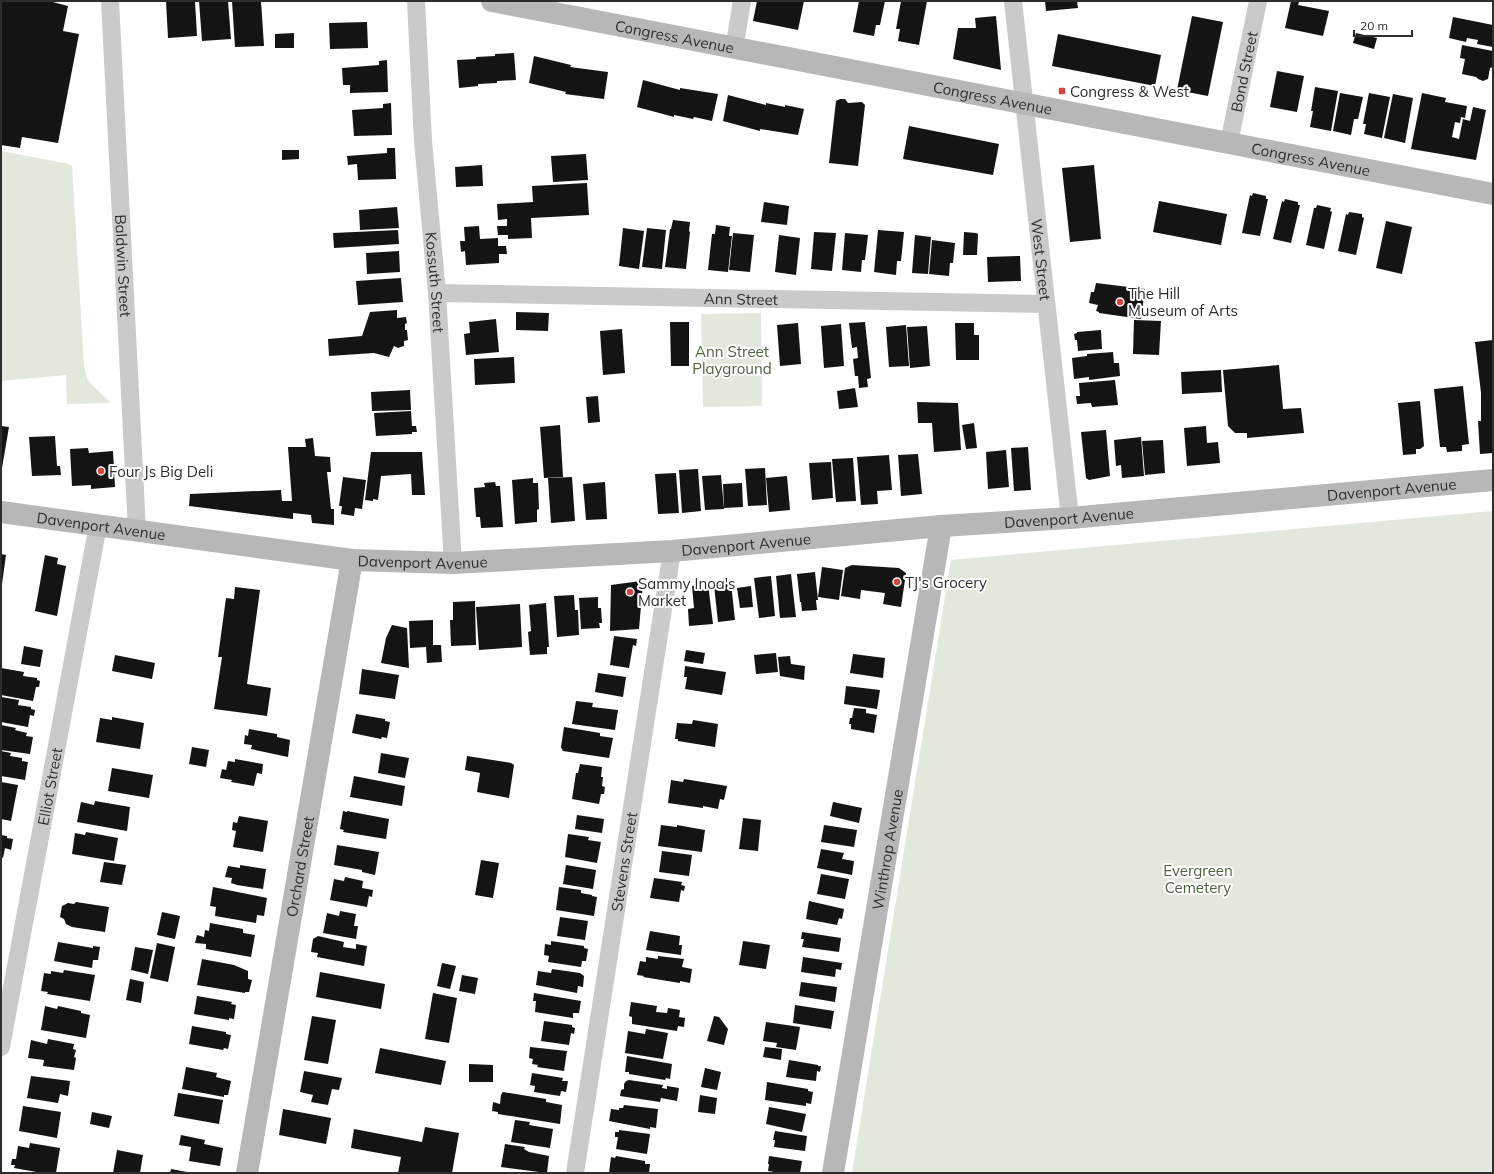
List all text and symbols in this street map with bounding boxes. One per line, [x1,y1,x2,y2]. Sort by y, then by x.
scale bar [1354,12,1412,38]
street label: Congress Avenue [614,15,736,57]
text: 20 m [1360,18,1388,33]
street label: Bond Street [1226,29,1261,114]
street label: Congress Avenue [932,77,1054,118]
place label: Congress & West [1070,82,1189,101]
marker: Congress & West [1057,86,1067,96]
street label: Congress Avenue [1250,138,1372,180]
street label: Baldwin Street [111,214,136,317]
street label: West Street [1028,218,1055,301]
street label: Kossuth Street [422,231,449,333]
place label: The Hill Museum of Arts [1128,284,1238,320]
street label: Ann Street [704,288,778,309]
marker: The Hill Museum of Arts [1115,297,1125,307]
park label: Ann Street Playground [692,342,772,378]
place label: Four Js Big Deli [109,462,213,481]
marker: Four Js Big Deli [96,466,106,476]
street label: Davenport Avenue [1326,474,1457,504]
street label: Davenport Avenue [1004,503,1135,532]
street label: Davenport Avenue [35,507,167,544]
street label: Davenport Avenue [680,529,812,560]
street label: Davenport Avenue [357,551,488,573]
place label: TJ's Grocery [905,573,987,592]
place label: Sammy Inoa's Market [638,574,736,610]
marker: TJ's Grocery [892,577,902,587]
marker: Sammy Inoa's Market [625,587,635,597]
street label: Elliot Street [33,746,66,827]
street label: Winthrop Avenue [868,788,906,911]
street label: Stevens Street [606,811,641,913]
street label: Orchard Street [282,815,317,918]
park label: Evergreen Cemetery [1163,861,1233,897]

